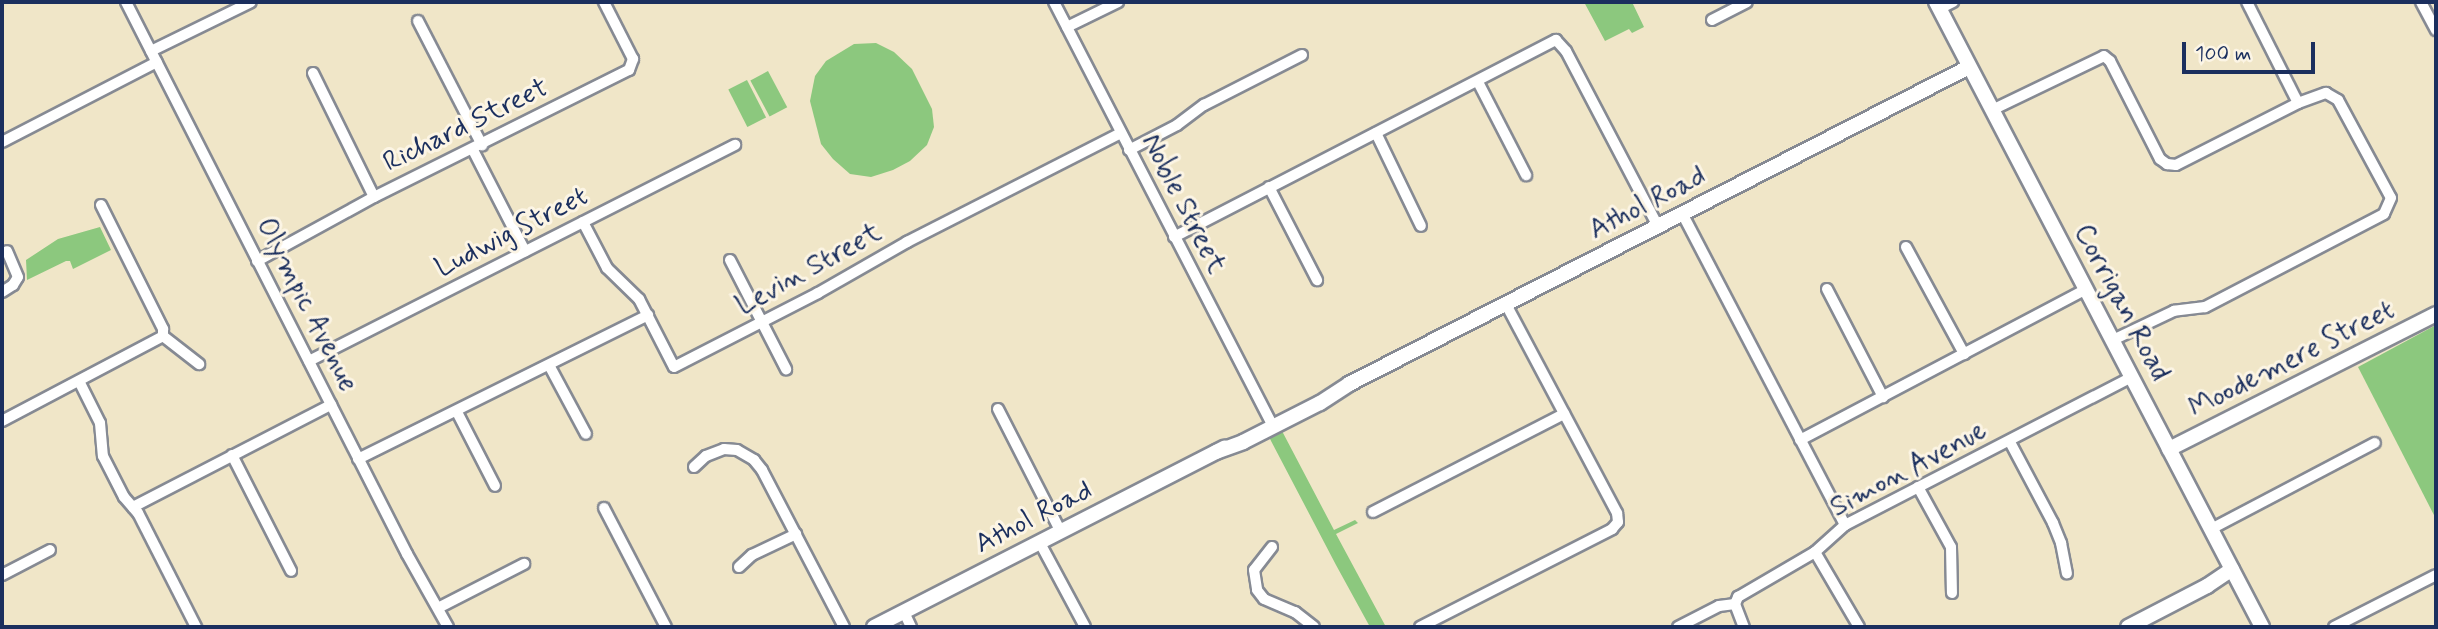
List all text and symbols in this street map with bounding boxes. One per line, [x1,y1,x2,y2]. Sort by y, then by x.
scale bar [2186,28,2319,72]
text: 100 m [2195,40,2251,68]
street label: Richard Street [379,72,553,180]
street label: Noble Street [1133,128,1233,280]
street label: Athol Road [1585,161,1711,247]
street label: Ludwig Street [428,179,596,287]
street label: Olympic Avenue [246,210,366,400]
street label: Levin Street [731,216,887,324]
street label: Corrigan Road [2066,220,2176,386]
street label: Moodemere Street [2182,293,2402,427]
street label: Simon Avenue [1823,414,1995,526]
street label: Athol Road [971,475,1097,561]

